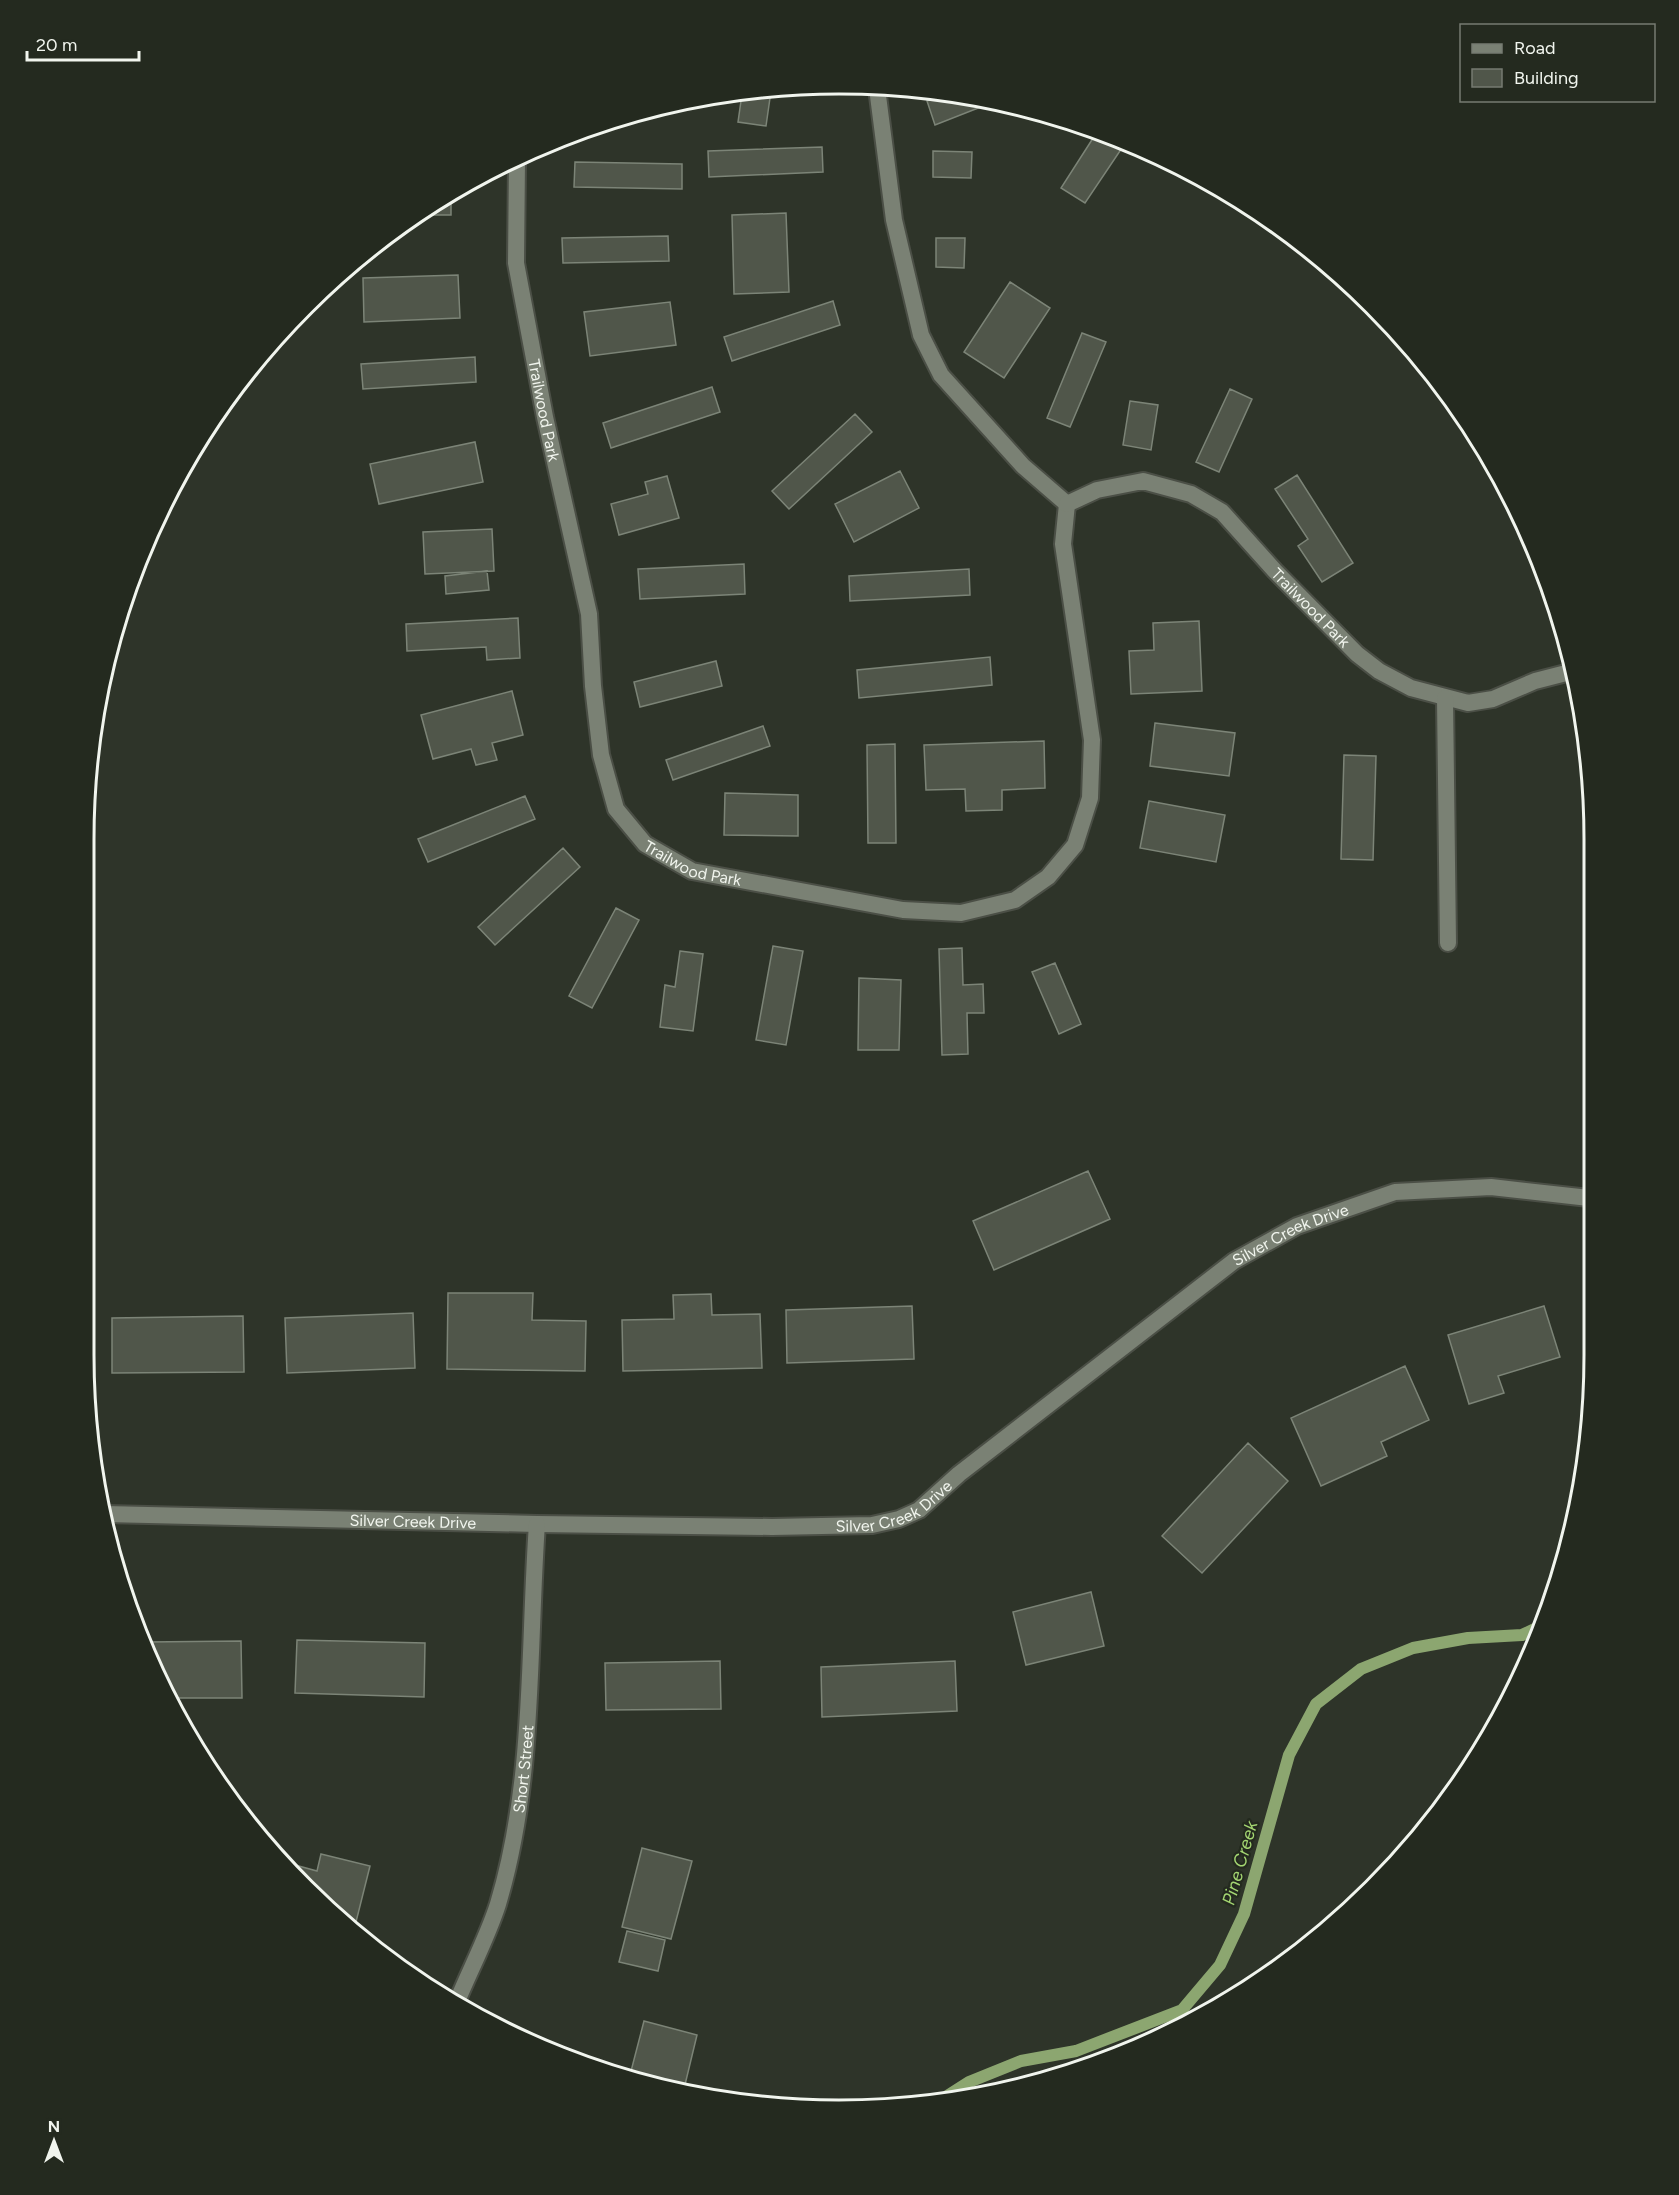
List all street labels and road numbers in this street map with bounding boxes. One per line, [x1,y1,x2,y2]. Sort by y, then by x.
street label: Trailwood Park [524,358,564,463]
street label: Trailwood Park [1267,564,1354,651]
street label: Trailwood Park [640,836,743,890]
street label: Silver Creek Drive [1229,1200,1351,1270]
street label: Silver Creek Drive [835,1476,956,1536]
street label: Silver Creek Drive [349,1511,477,1533]
street label: Short Street [509,1724,537,1814]

